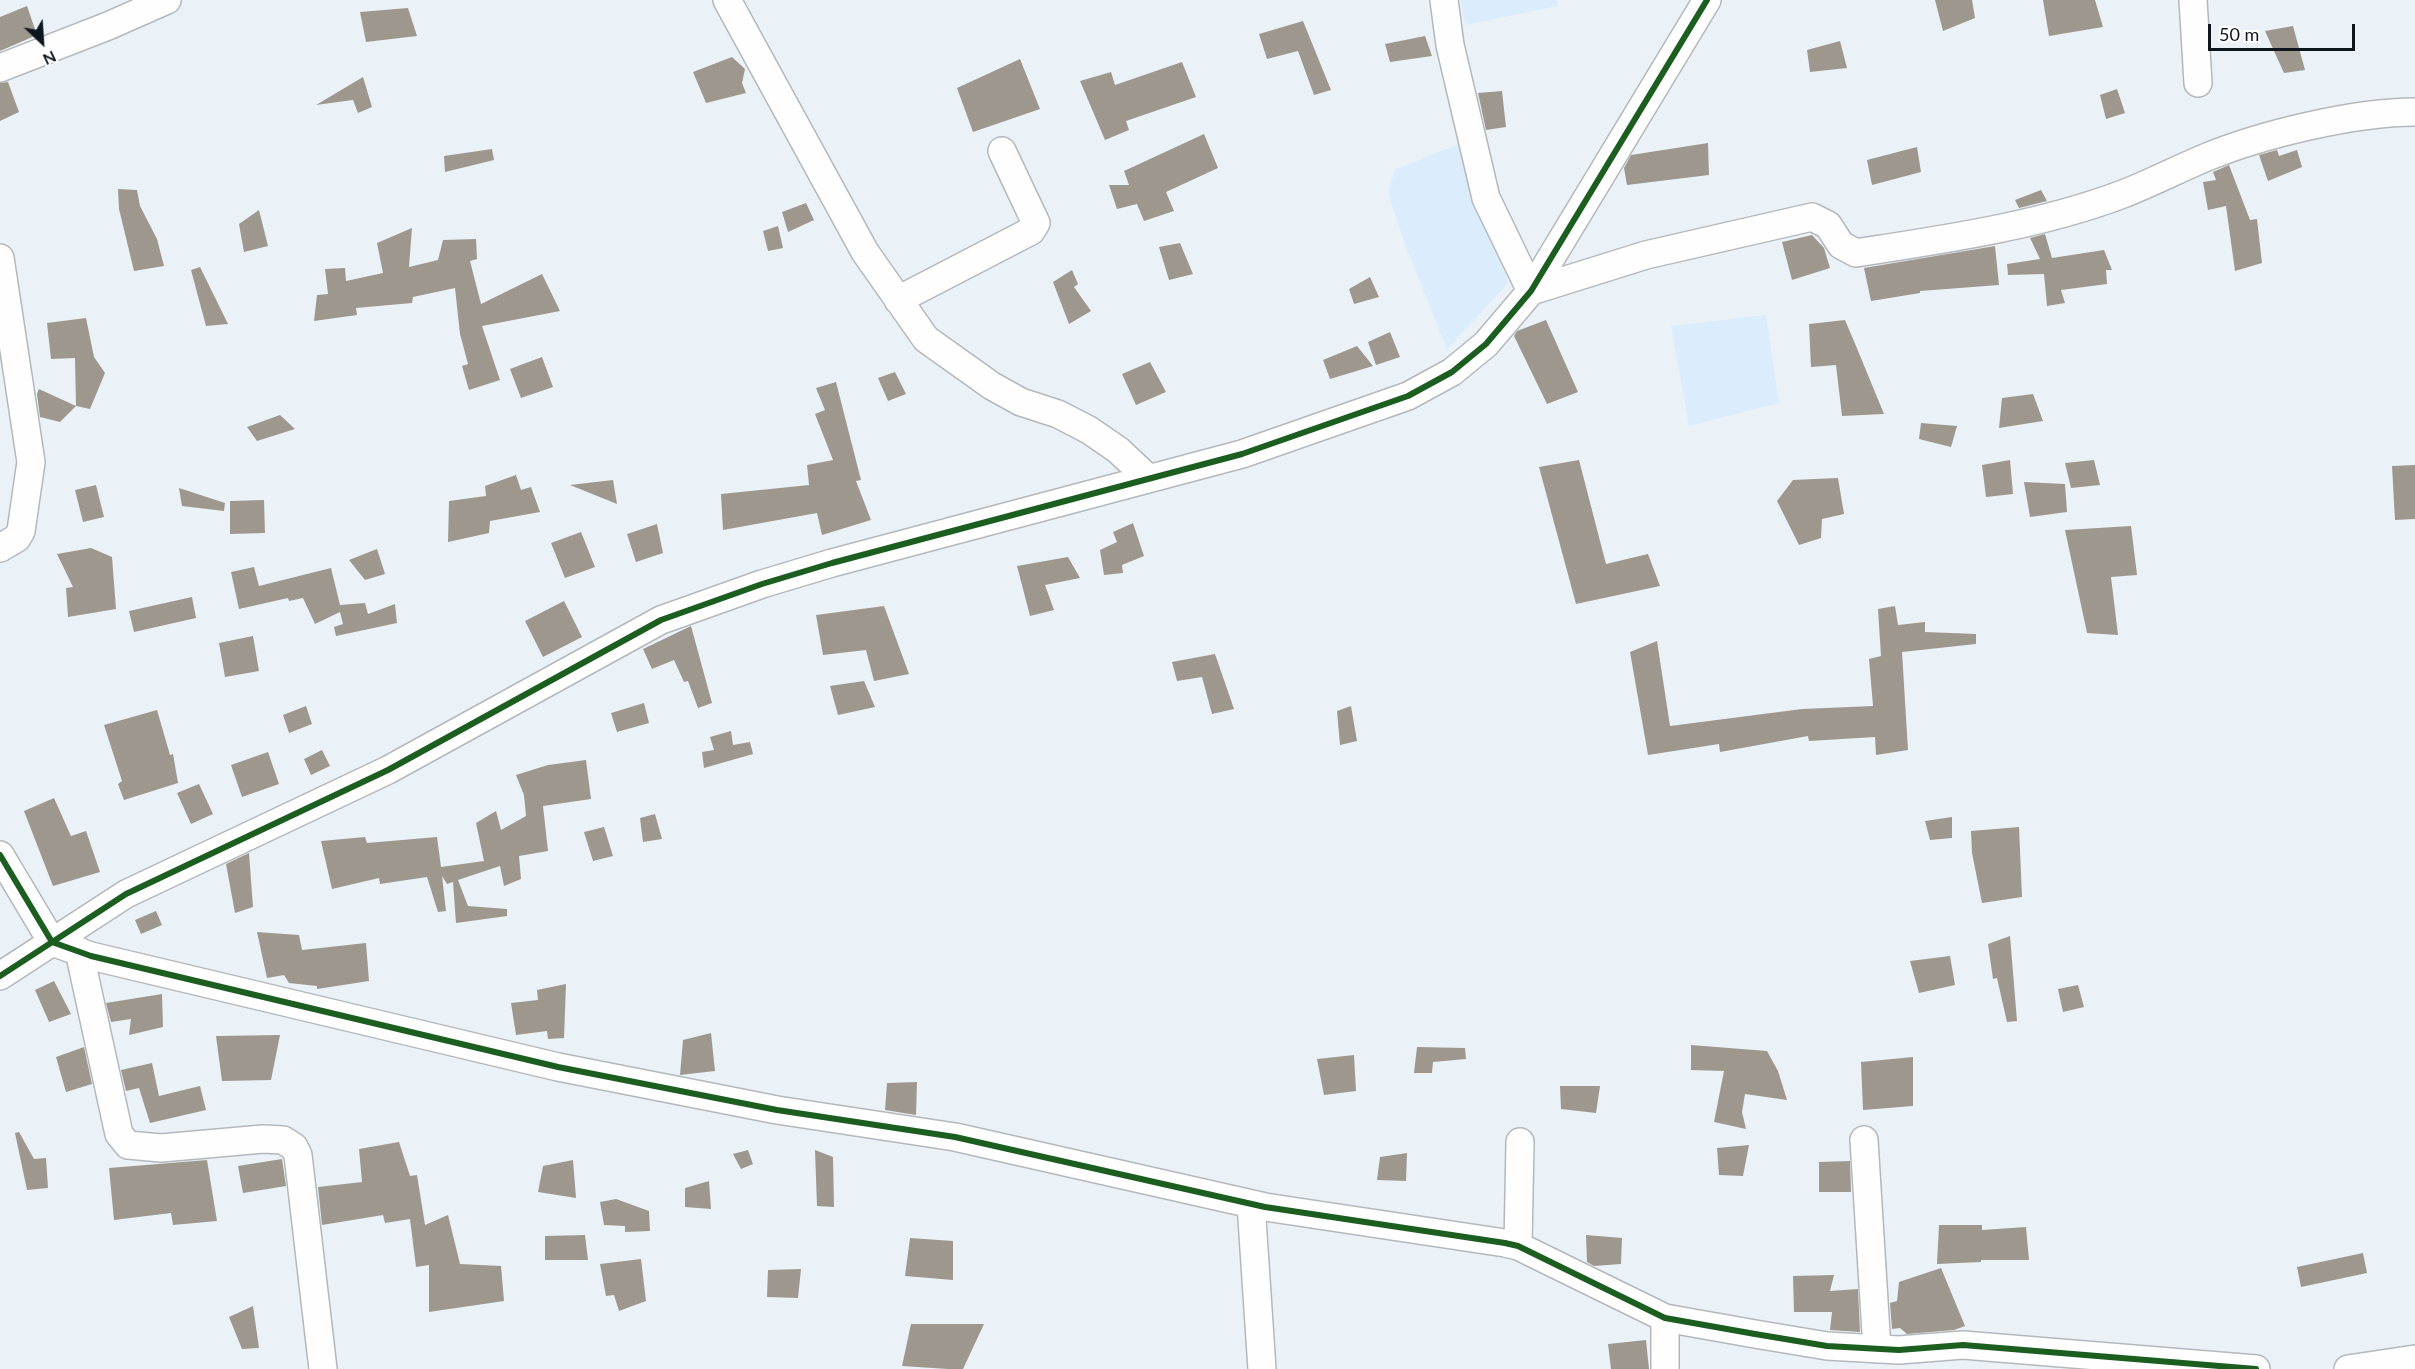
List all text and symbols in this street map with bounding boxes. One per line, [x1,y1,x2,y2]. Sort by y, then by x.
north arrow [12,12,72,72]
scale bar [2211,12,2358,50]
text: 50 m [2219,23,2259,45]
text: N [40,48,59,70]

